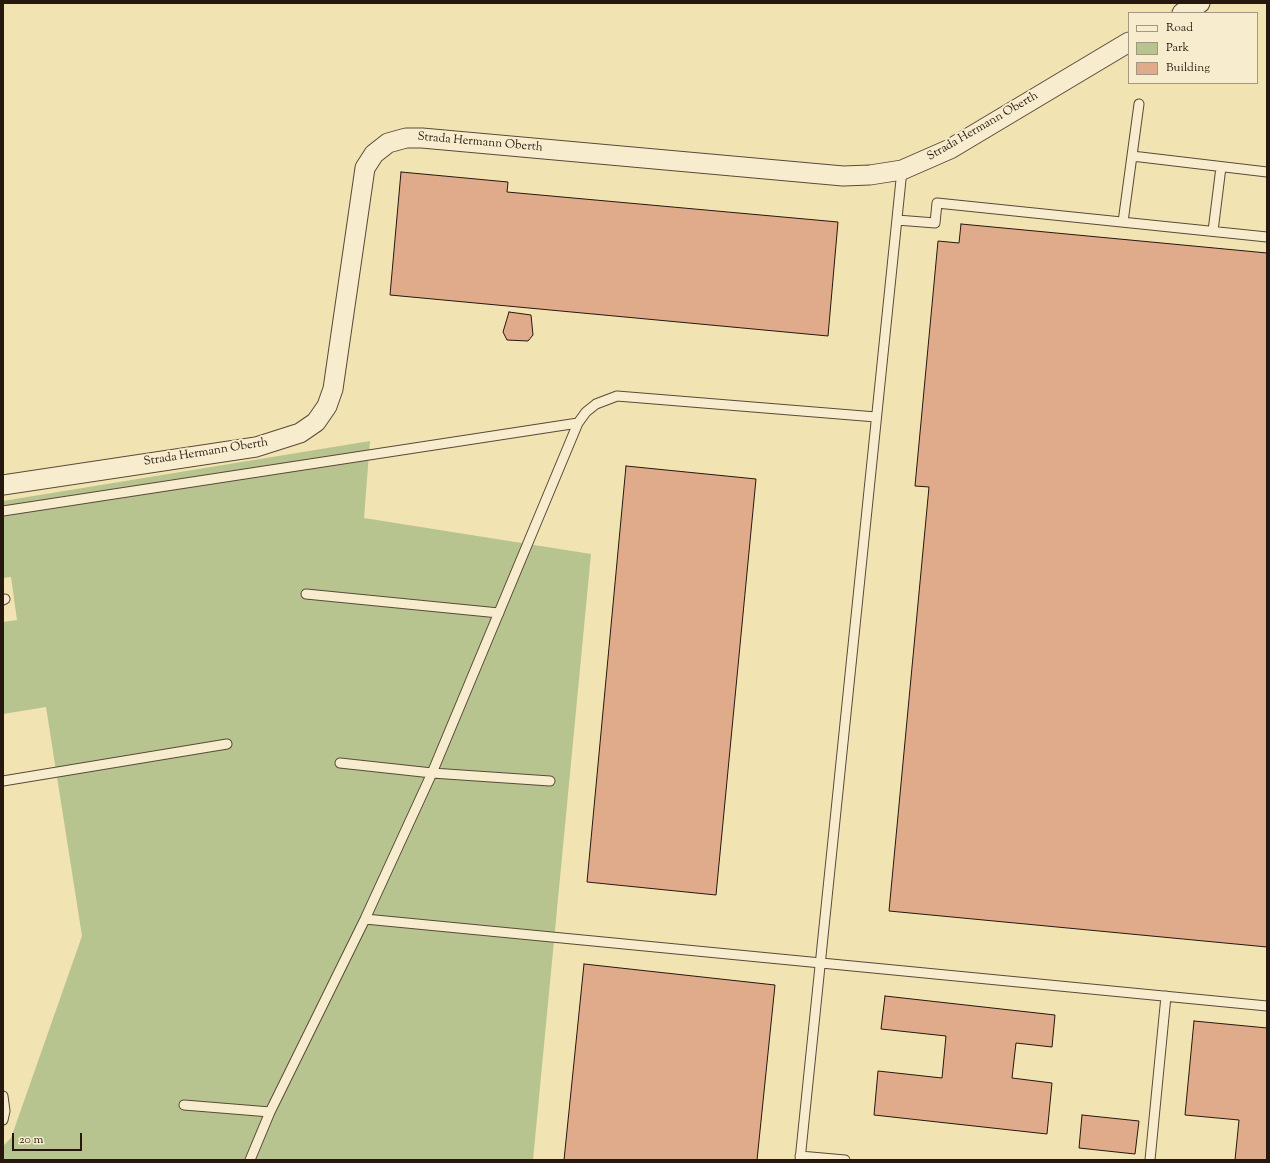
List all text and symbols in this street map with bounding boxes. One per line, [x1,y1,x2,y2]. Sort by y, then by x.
legend [1128,12,1258,84]
text: Road [1166,19,1193,37]
text: Park [1166,39,1189,57]
text: Building [1166,59,1210,77]
street label: Strada Hermann Oberth [925,89,1041,165]
street label: Strada Hermann Oberth [417,130,543,156]
street label: Strada Hermann Oberth [143,436,269,470]
scale bar [14,1125,84,1151]
text: 20 m [19,1131,43,1149]

